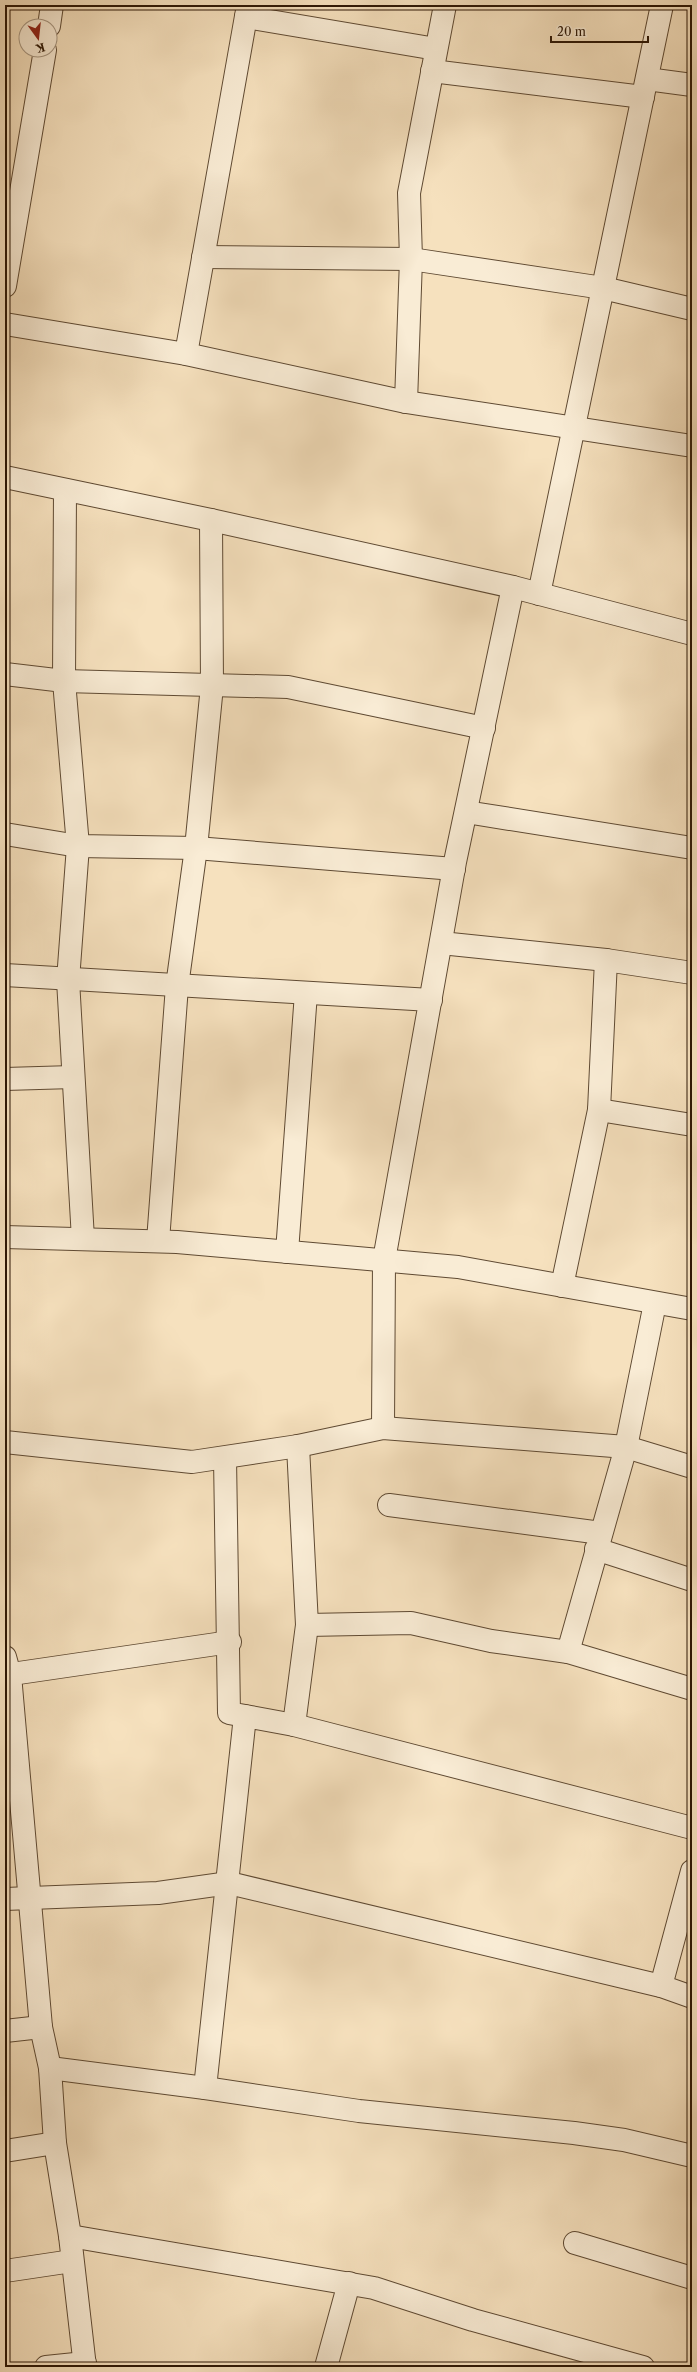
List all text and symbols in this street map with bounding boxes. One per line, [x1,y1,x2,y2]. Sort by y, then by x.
north arrow [18,18,58,58]
scale bar [551,18,648,44]
text: 20 m [557,24,586,39]
text: K [33,40,47,56]

